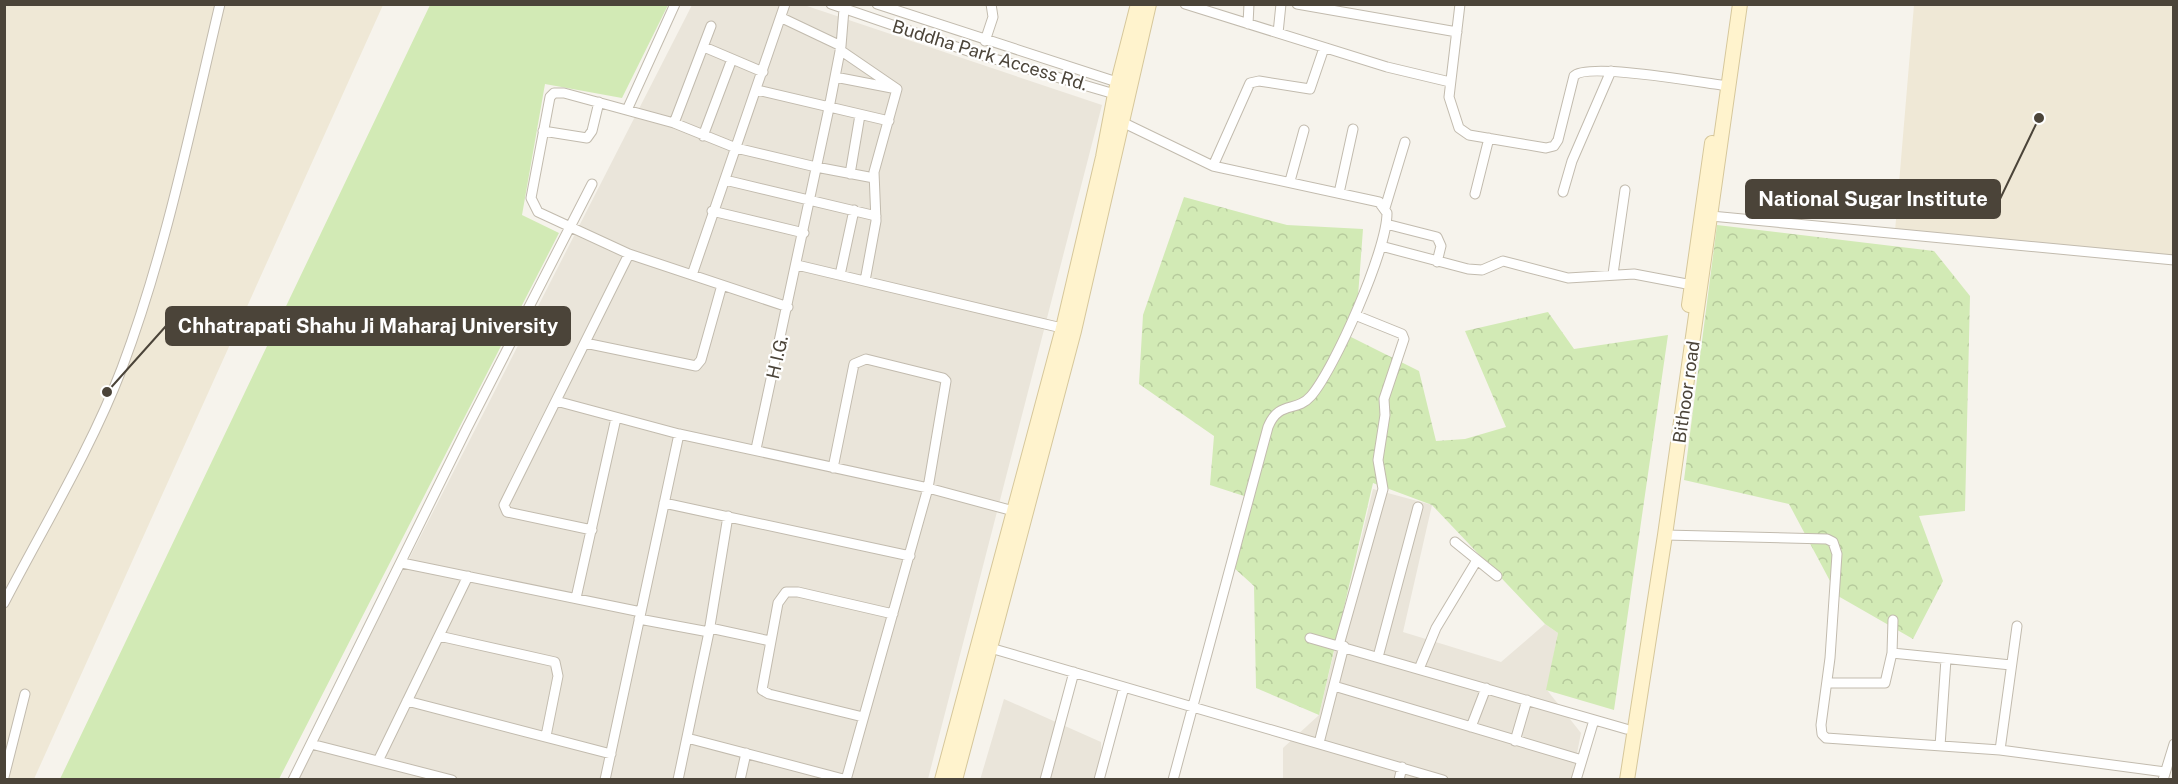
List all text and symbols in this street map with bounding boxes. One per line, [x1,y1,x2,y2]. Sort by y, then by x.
street label: Buddha Park Access Rd. [890,15,1090,95]
callout: National Sugar Institute [1746,180,2000,218]
text: National Sugar Institute [1758,187,1988,211]
callout: Chhatrapati Shahu Ji Maharaj University [166,307,570,345]
text: Chhatrapati Shahu Ji Maharaj University [178,314,558,338]
street label: H I.G. [762,333,792,381]
street label: Bithoor road [1668,339,1704,445]

